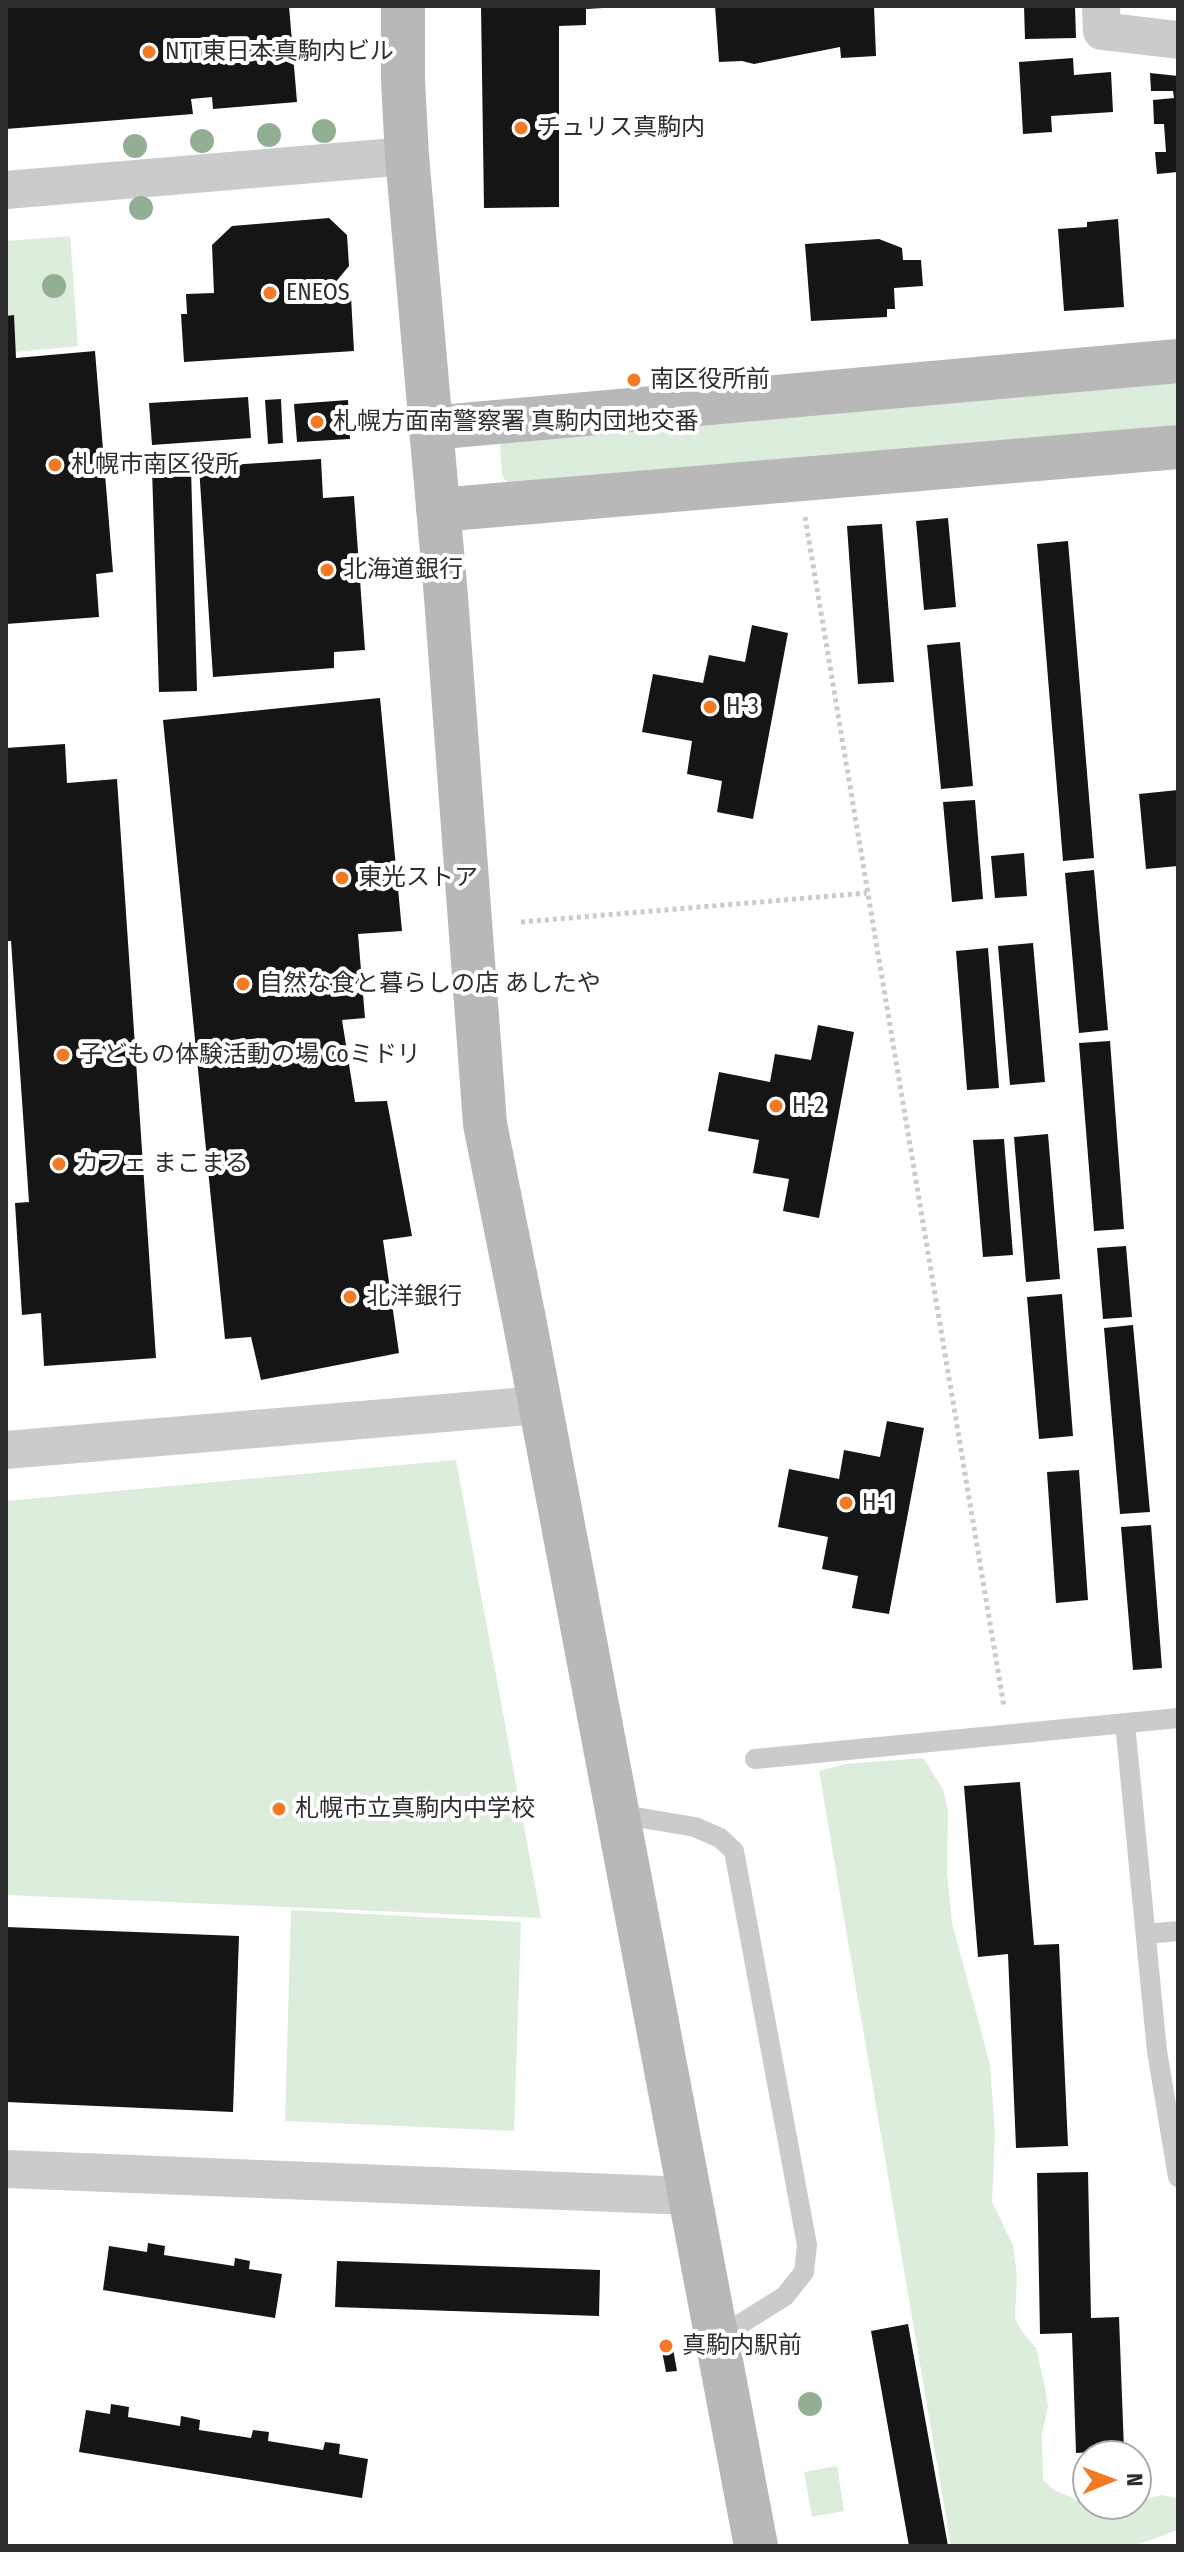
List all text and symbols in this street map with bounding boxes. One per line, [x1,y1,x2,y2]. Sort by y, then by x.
place label: NTT東日本真駒内ビル [165,38,394,66]
marker: NTT東日本真駒内ビル [140,43,158,61]
place label: チュリス真駒内 [537,114,705,142]
marker: チュリス真駒内 [512,119,530,137]
place label: ENEOS [286,279,350,307]
marker: ENEOS [261,284,279,302]
place label: 南区役所前 [650,366,770,394]
marker: 南区役所前 [625,371,643,389]
place label: 札幌方面南警察署 真駒内団地交番 [333,408,699,436]
marker: 札幌方面南警察署 真駒内団地交番 [308,413,326,431]
place label: 札幌市南区役所 [71,451,239,479]
marker: 札幌市南区役所 [46,456,64,474]
place label: 北海道銀行 [343,556,463,584]
marker: 北海道銀行 [318,561,336,579]
place label: H-3 [726,693,759,721]
marker: H-3 [701,698,719,716]
place label: 東光ストア [358,864,478,892]
marker: 東光ストア [333,869,351,887]
place label: 自然な食と暮らしの店 あしたや [259,970,601,998]
marker: 自然な食と暮らしの店 あしたや [234,975,252,993]
place label: 子どもの体験活動の場 Coミドリ [79,1041,421,1069]
marker: 子どもの体験活動の場 Coミドリ [54,1046,72,1064]
place label: H-2 [792,1092,824,1120]
marker: H-2 [767,1097,785,1115]
place label: カフェ まこまる [75,1150,249,1178]
marker: カフェ まこまる [50,1155,68,1173]
place label: 北洋銀行 [366,1283,462,1311]
marker: 北洋銀行 [341,1288,359,1306]
place label: H-1 [862,1489,893,1517]
marker: H-1 [837,1494,855,1512]
place label: 札幌市立真駒内中学校 [295,1795,535,1823]
marker: 札幌市立真駒内中学校 [270,1800,288,1818]
place label: 真駒内駅前 [682,2332,802,2360]
marker: 真駒内駅前 [657,2337,675,2355]
north arrow [1072,2440,1152,2520]
text: N [1121,2473,1148,2486]

